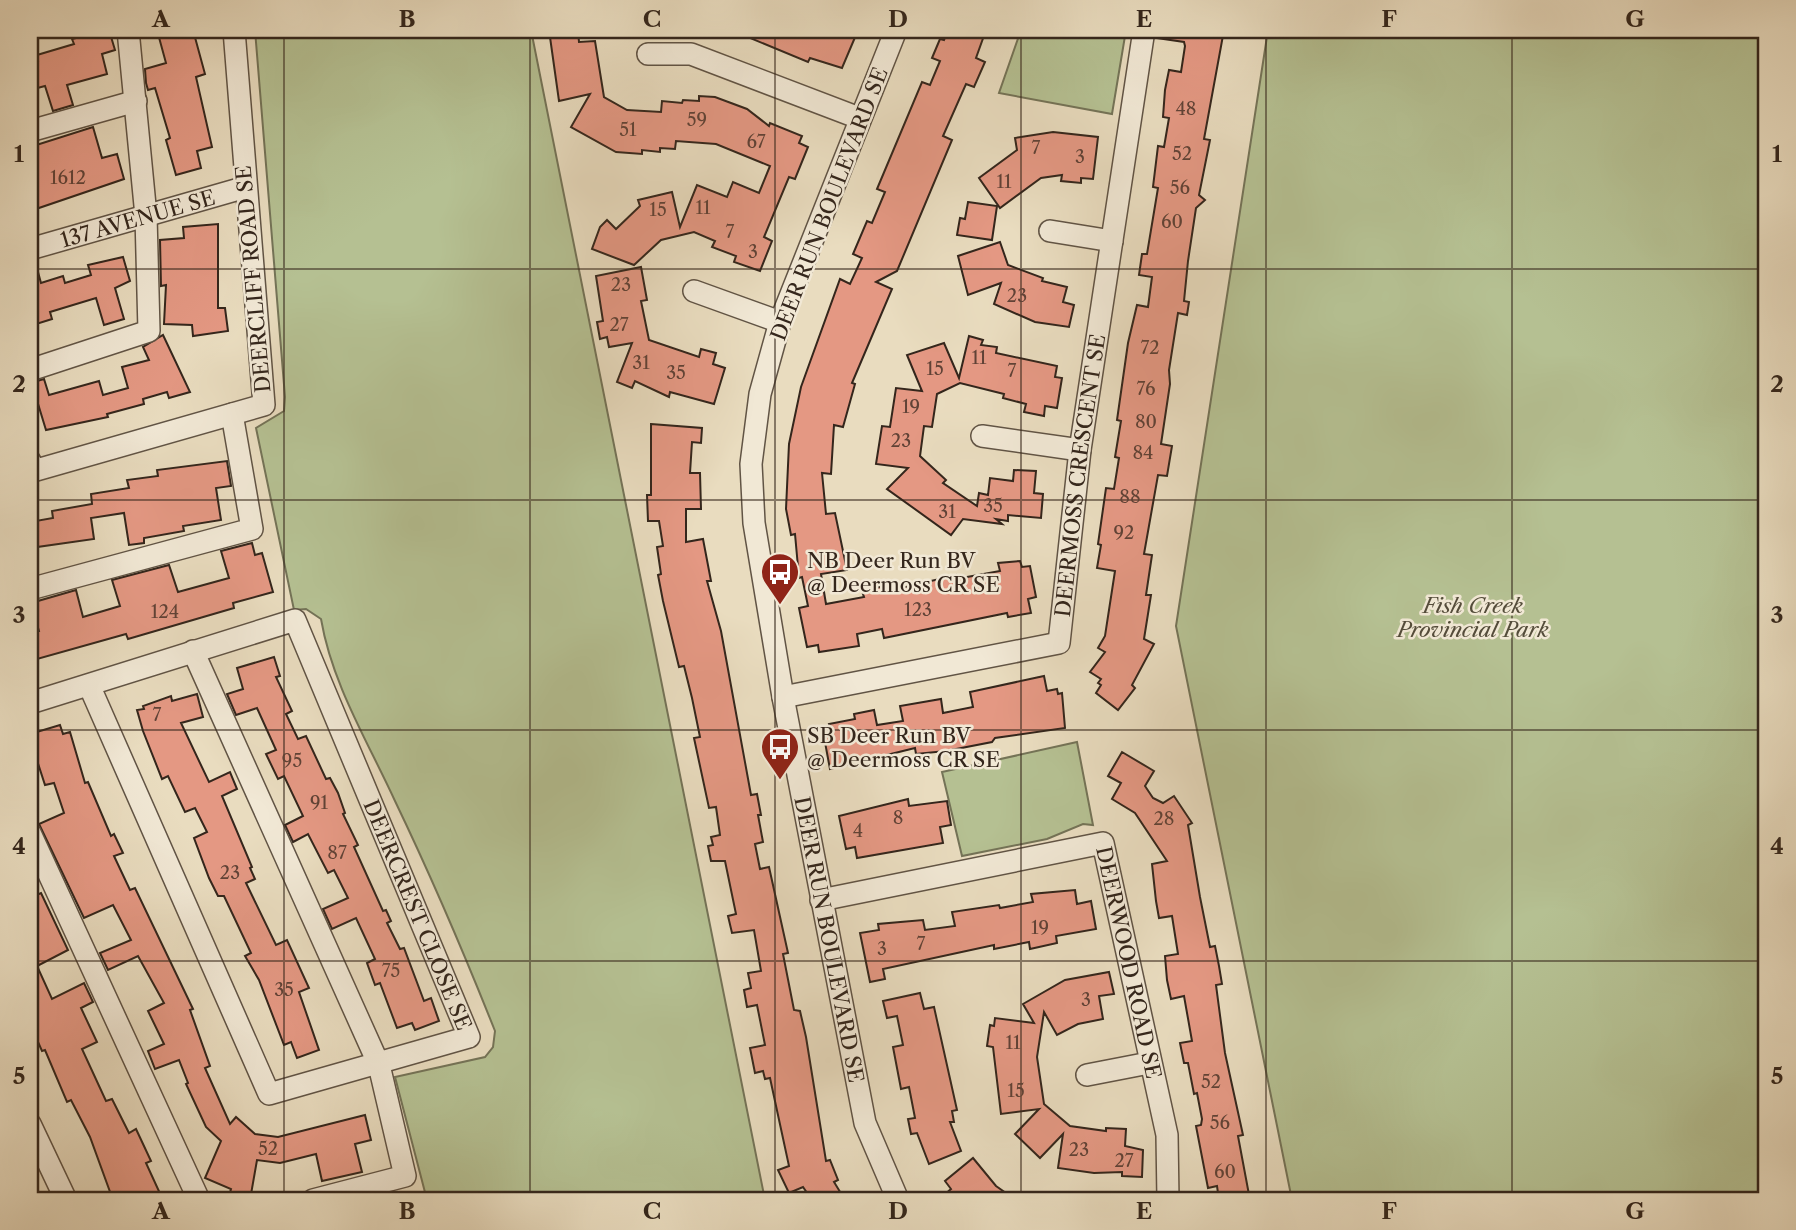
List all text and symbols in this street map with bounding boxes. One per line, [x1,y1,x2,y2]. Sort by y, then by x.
text: A [151,5,171,33]
text: B [398,5,416,33]
text: C [643,5,661,33]
text: D [888,5,908,33]
text: E [1136,5,1152,33]
text: F [1381,5,1397,33]
text: G [1625,5,1645,33]
street label: DEER RUN BOULEVARD SE [765,64,893,344]
house number: 48 [1175,98,1197,120]
house number: 59 [687,109,707,131]
house number: 51 [619,119,637,141]
house number: 67 [746,131,766,153]
house number: 7 [1032,137,1041,159]
text: 1 [14,140,25,168]
text: 1 [1772,140,1783,168]
house number: 52 [1172,143,1192,165]
house number: 3 [1075,146,1085,168]
street label: DEERCLIFF ROAD SE [231,164,275,394]
house number: 1612 [50,167,86,189]
house number: 11 [996,171,1012,193]
house number: 56 [1170,177,1190,199]
street label: 137 AVENUE SE [57,184,218,252]
house number: 11 [695,197,711,219]
house number: 15 [649,199,667,221]
house number: 60 [1161,211,1183,233]
house number: 7 [726,221,735,243]
house number: 3 [748,241,758,263]
house number: 23 [611,274,631,296]
house number: 23 [1007,285,1027,307]
house number: 27 [609,314,629,336]
street label: DEERMOSS CRESCENT SE [1049,332,1110,618]
house number: 72 [1140,337,1160,359]
house number: 11 [971,347,987,369]
house number: 31 [632,352,650,374]
house number: 15 [926,358,944,380]
house number: 7 [1008,360,1017,382]
house number: 35 [666,362,686,384]
text: 2 [12,370,26,398]
text: 2 [1770,370,1784,398]
house number: 76 [1136,378,1156,400]
house number: 19 [902,396,920,418]
house number: 80 [1135,411,1157,433]
house number: 23 [891,430,911,452]
house number: 84 [1132,442,1154,464]
house number: 88 [1119,486,1141,508]
house number: 35 [983,495,1003,517]
house number: 31 [938,501,956,523]
house number: 92 [1114,522,1134,544]
place label: NB Deer Run BV @ Deermoss CR SE [807,548,1000,597]
bus stop icon: NB Deer Run BV @ Deermoss CR SE [759,551,801,606]
park label: Fish Creek Provincial Park [1395,593,1549,642]
house number: 123 [904,599,932,621]
text: 3 [13,601,26,629]
house number: 124 [151,601,179,623]
text: 3 [1771,601,1784,629]
house number: 7 [153,704,162,726]
place label: SB Deer Run BV @ Deermoss CR SE [807,723,1000,772]
bus stop icon: SB Deer Run BV @ Deermoss CR SE [759,726,801,781]
house number: 95 [282,750,302,772]
house number: 91 [310,792,328,814]
street label: DEER RUN BOULEVARD SE [790,794,869,1085]
street label: DEERCREST CLOSE SE [359,796,477,1034]
house number: 8 [893,807,903,829]
house number: 28 [1153,808,1175,830]
house number: 4 [853,820,863,842]
text: 4 [12,832,26,860]
text: 4 [1770,832,1784,860]
house number: 87 [327,842,347,864]
street label: DEERWOOD ROAD SE [1092,844,1167,1081]
house number: 23 [220,862,240,884]
house number: 19 [1031,917,1049,939]
house number: 7 [917,933,926,955]
house number: 3 [877,938,887,960]
house number: 75 [382,960,400,982]
house number: 35 [274,979,294,1001]
house number: 3 [1081,989,1091,1011]
house number: 11 [1005,1032,1021,1054]
text: 5 [13,1062,25,1090]
text: 5 [1771,1062,1783,1090]
house number: 52 [1201,1071,1221,1093]
house number: 15 [1007,1080,1025,1102]
house number: 56 [1210,1112,1230,1134]
house number: 52 [258,1138,278,1160]
house number: 23 [1069,1139,1089,1161]
house number: 27 [1114,1150,1134,1172]
house number: 60 [1214,1161,1236,1183]
text: A [151,1197,171,1225]
text: B [398,1197,416,1225]
text: C [643,1197,661,1225]
text: D [888,1197,908,1225]
text: E [1136,1197,1152,1225]
text: F [1381,1197,1397,1225]
text: G [1625,1197,1645,1225]

